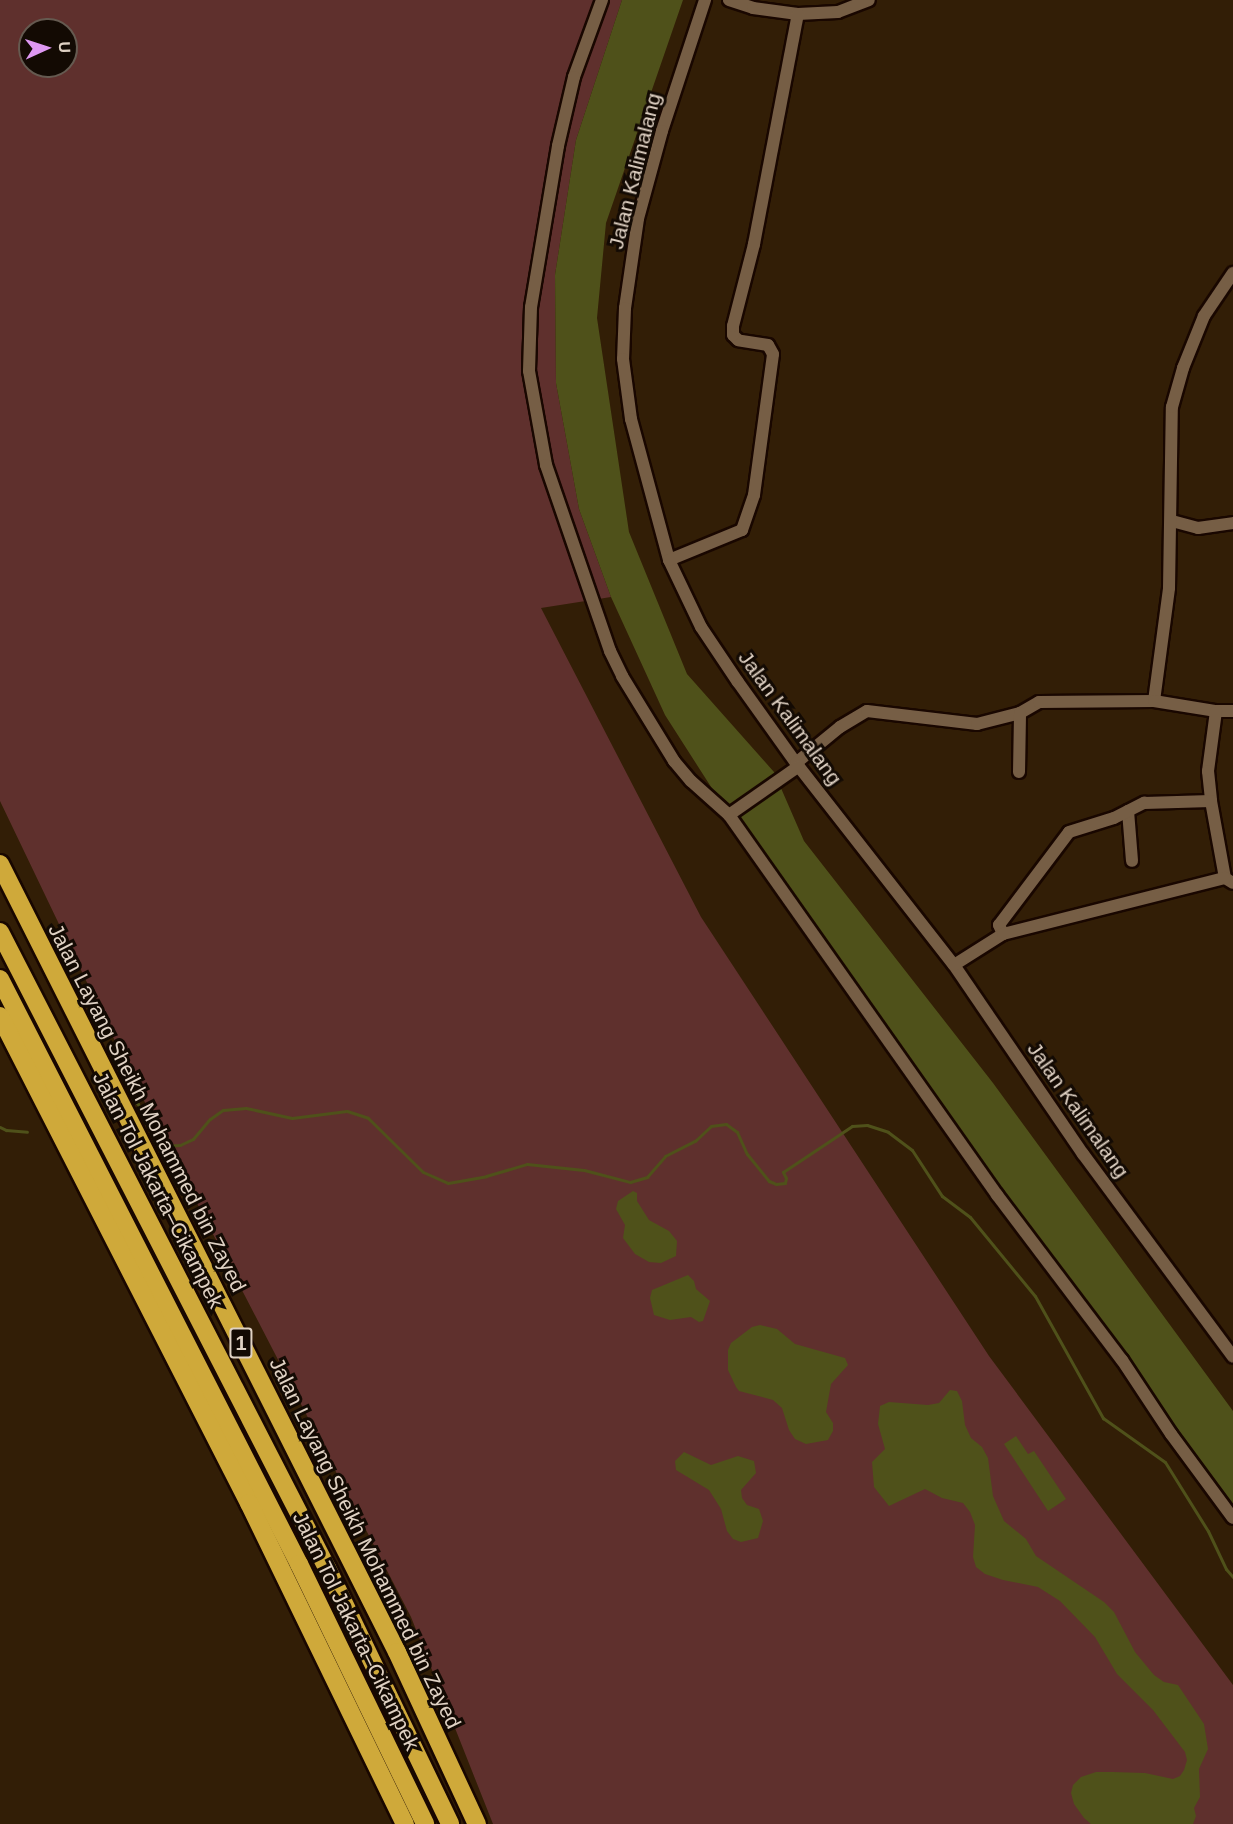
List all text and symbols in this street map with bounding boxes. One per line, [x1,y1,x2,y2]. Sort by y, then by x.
north arrow [18,18,78,78]
text: U [56,41,73,53]
street label: Jalan Kalimalang [603,90,667,252]
street label: Jalan Kalimalang [733,646,847,790]
street label: Jalan Layang Sheikh Mohammed bin Zayed [43,920,251,1296]
street label: Jalan Kalimalang [1022,1037,1134,1183]
street label: Jalan Tol Jakarta–Cikampek [87,1067,229,1313]
road number: 1 [229,1326,253,1360]
street label: Jalan Layang Sheikh Mohammed bin Zayed [264,1353,466,1733]
street label: Jalan Tol Jakarta–Cikampek [287,1507,425,1755]

